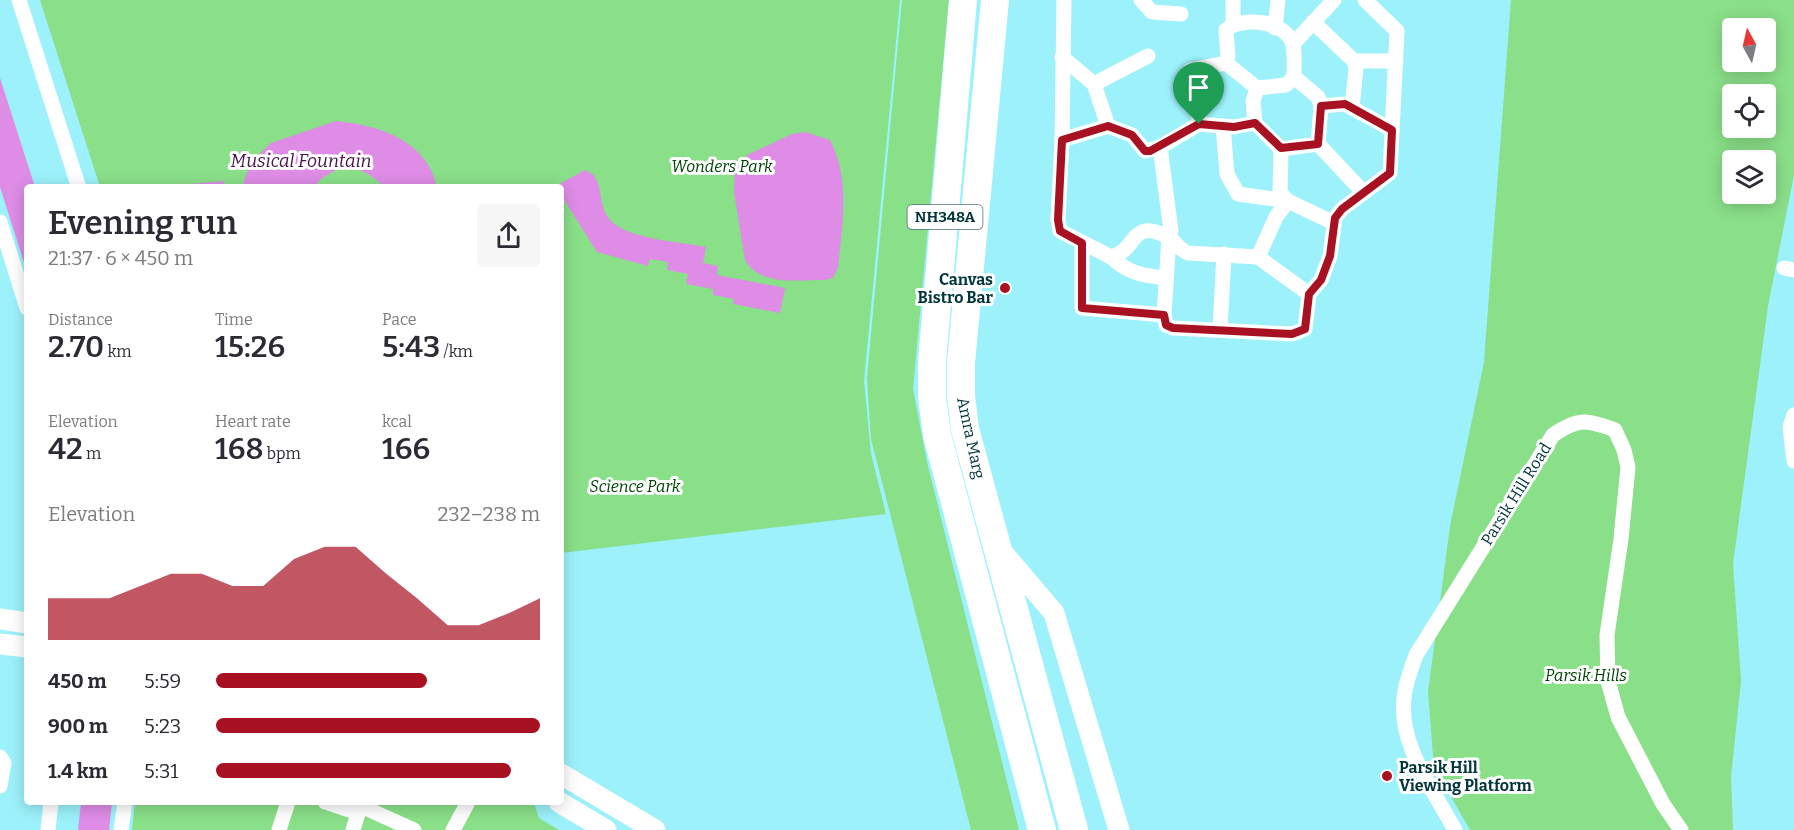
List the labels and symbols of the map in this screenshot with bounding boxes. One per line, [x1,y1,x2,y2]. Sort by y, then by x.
north arrow [1722,18,1776,72]
pin [1173,62,1224,124]
water label: Musical Fountain [231,150,371,172]
park label: Wonders Park [671,157,773,176]
road number: NH348A [908,205,982,229]
place label: Canvas Bistro Bar [918,270,993,307]
marker: Canvas Bistro Bar [998,281,1012,295]
street label: Amra Marg [953,395,989,481]
street label: Parsik Hill Road [1477,439,1555,549]
park label: Science Park [590,477,681,496]
park label: Parsik Hills [1545,666,1627,685]
place label: Parsik Hill Viewing Platform [1399,758,1532,795]
marker: Parsik Hill Viewing Platform [1380,769,1394,783]

